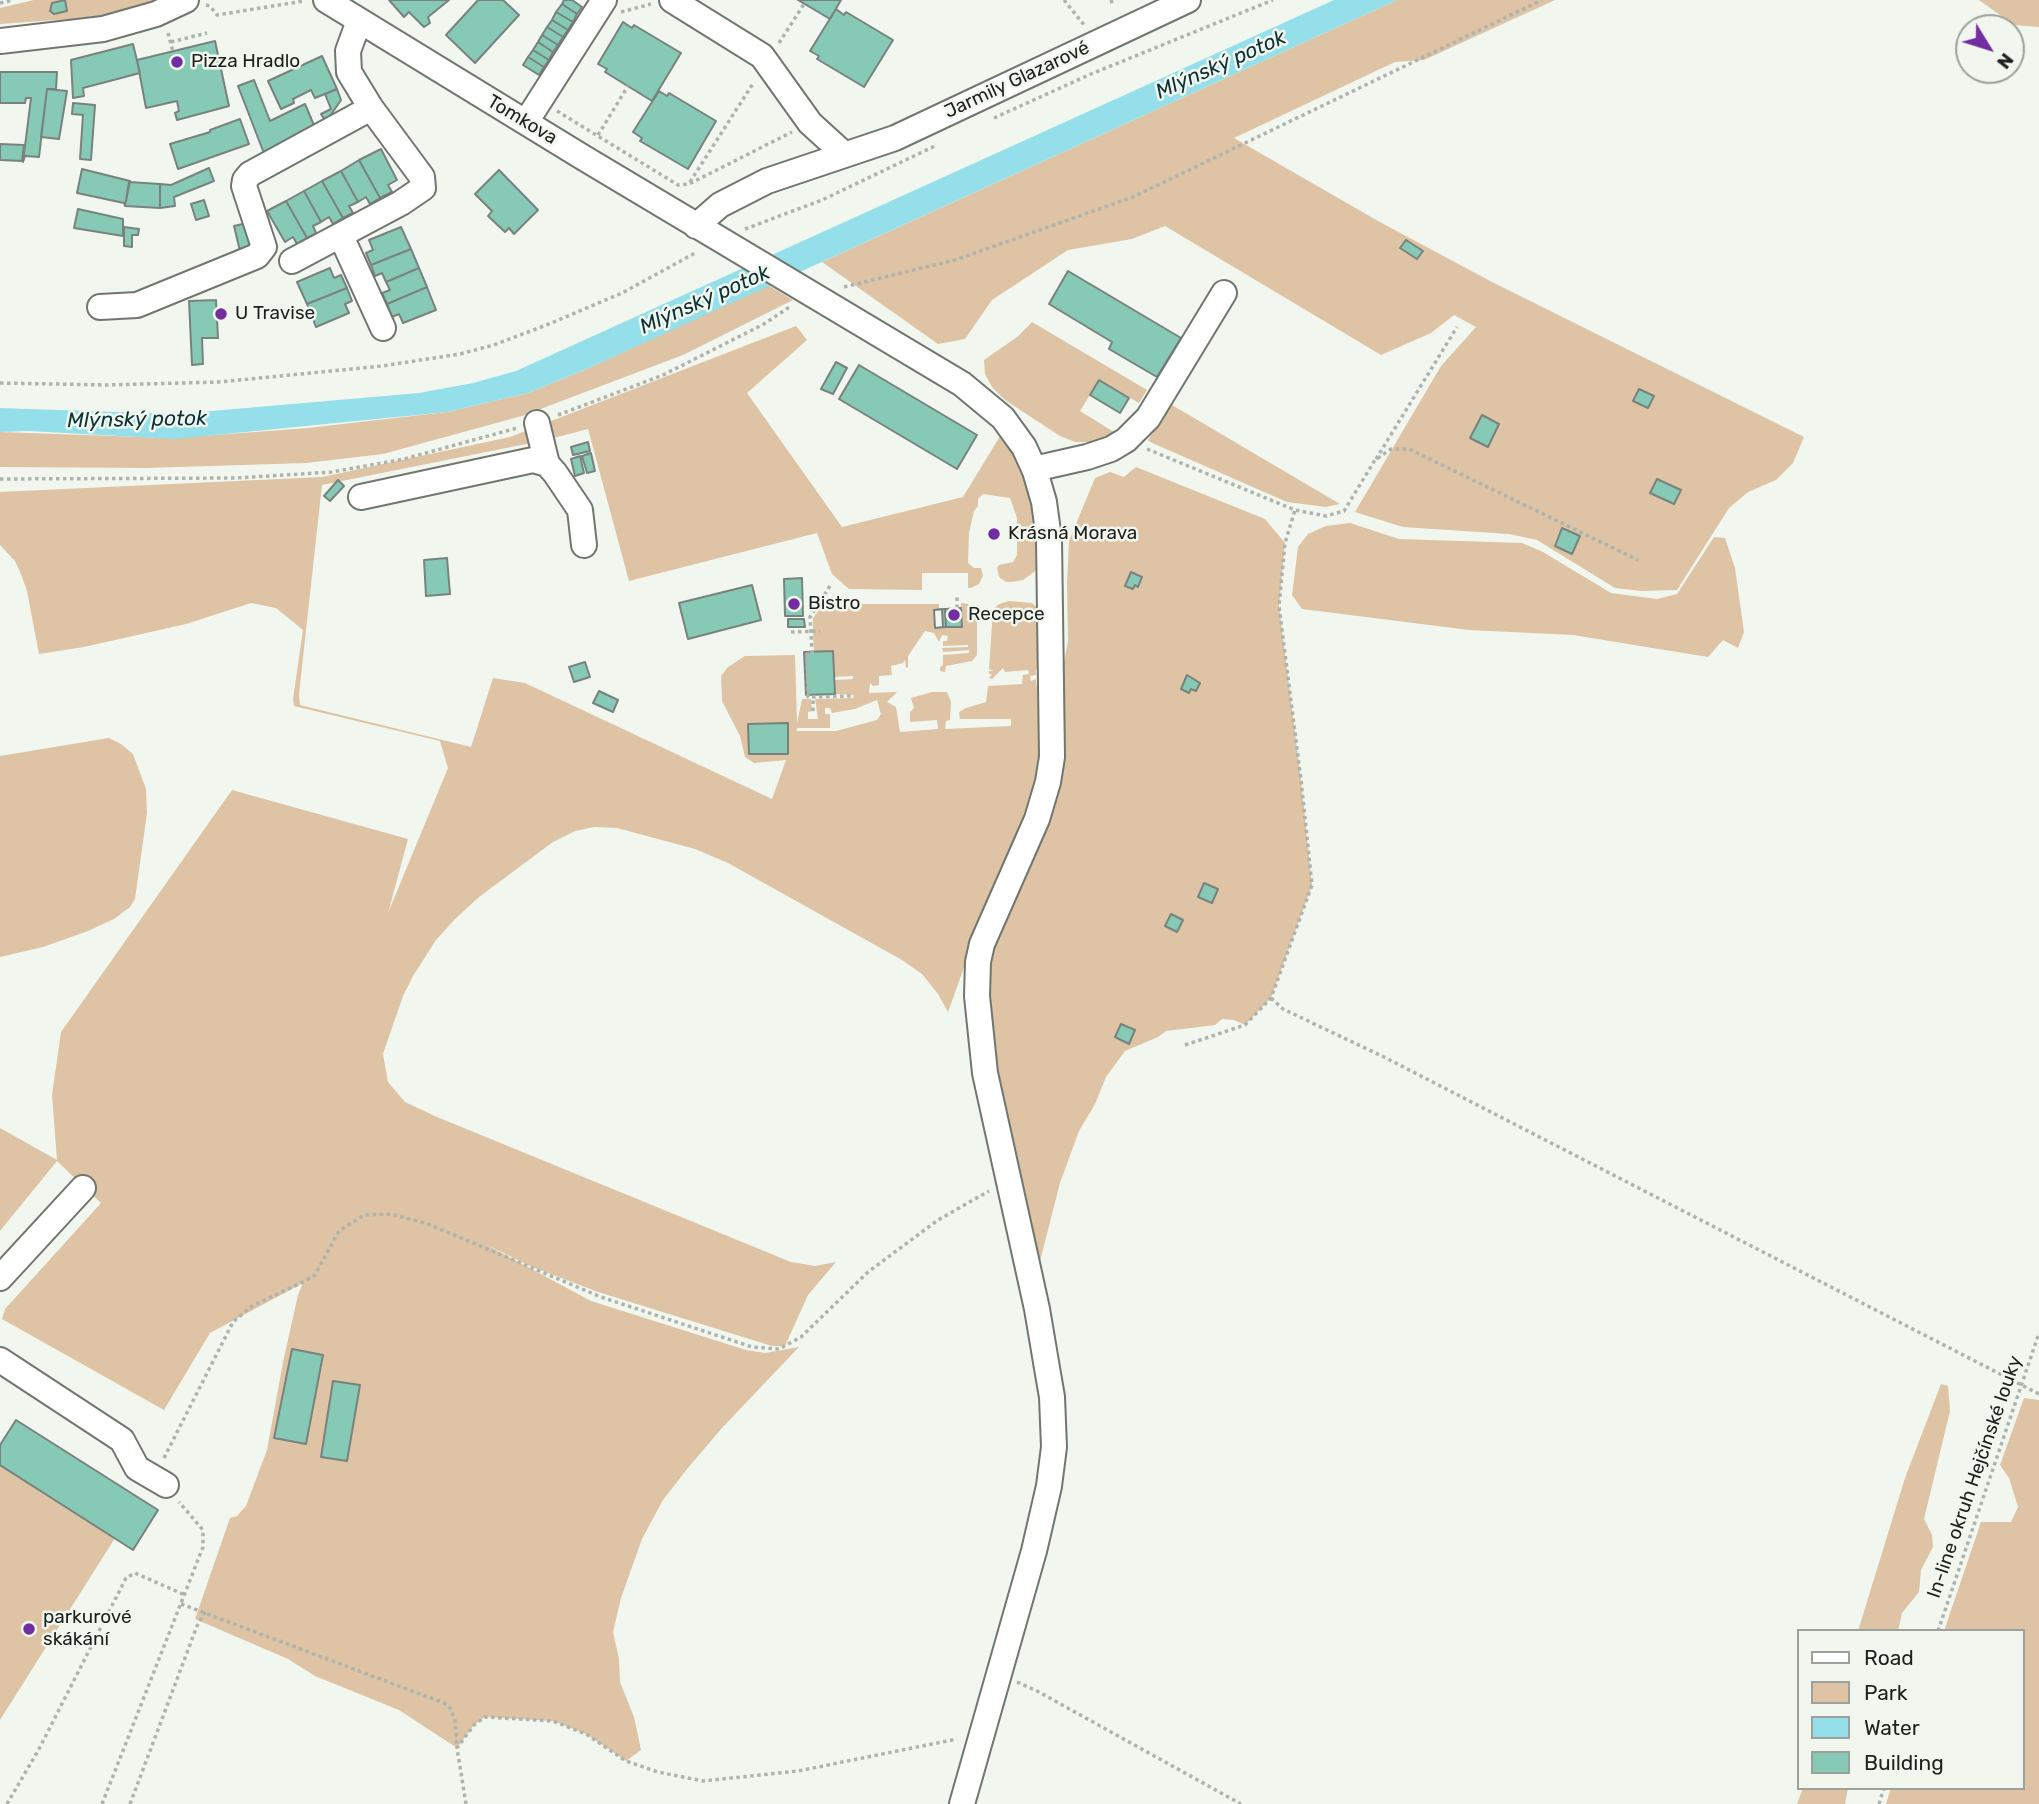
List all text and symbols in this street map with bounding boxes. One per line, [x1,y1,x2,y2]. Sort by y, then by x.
north arrow [1955,14,2025,84]
water label: Mlýnský potok [1152,25,1290,105]
street label: Jarmily Glazarové [941,36,1093,124]
text: N [1992,49,2019,73]
place label: Pizza Hradlo [191,51,300,73]
marker: Pizza Hradlo [169,54,185,70]
street label: Tomkova [483,90,561,150]
water label: Mlýnský potok [636,260,774,340]
place label: U Travise [235,303,315,325]
marker: U Travise [213,306,229,322]
water label: Mlýnský potok [67,406,207,434]
place label: Krásná Morava [1008,523,1137,545]
marker: Krásná Morava [986,526,1002,542]
place label: Bistro [808,593,860,615]
marker: Bistro [786,596,802,612]
place label: Recepce [968,604,1045,626]
marker: Recepce [946,607,962,623]
street label: In-line okruh Hejčínské louky [1923,1353,2027,1601]
place label: parkurové skákání [43,1607,132,1651]
marker: parkurové skákání [21,1621,37,1637]
legend [1798,1629,2025,1790]
text: Road [1864,1645,1914,1670]
text: Park [1864,1680,1908,1705]
text: Water [1864,1715,1920,1740]
text: Building [1864,1750,1944,1775]

